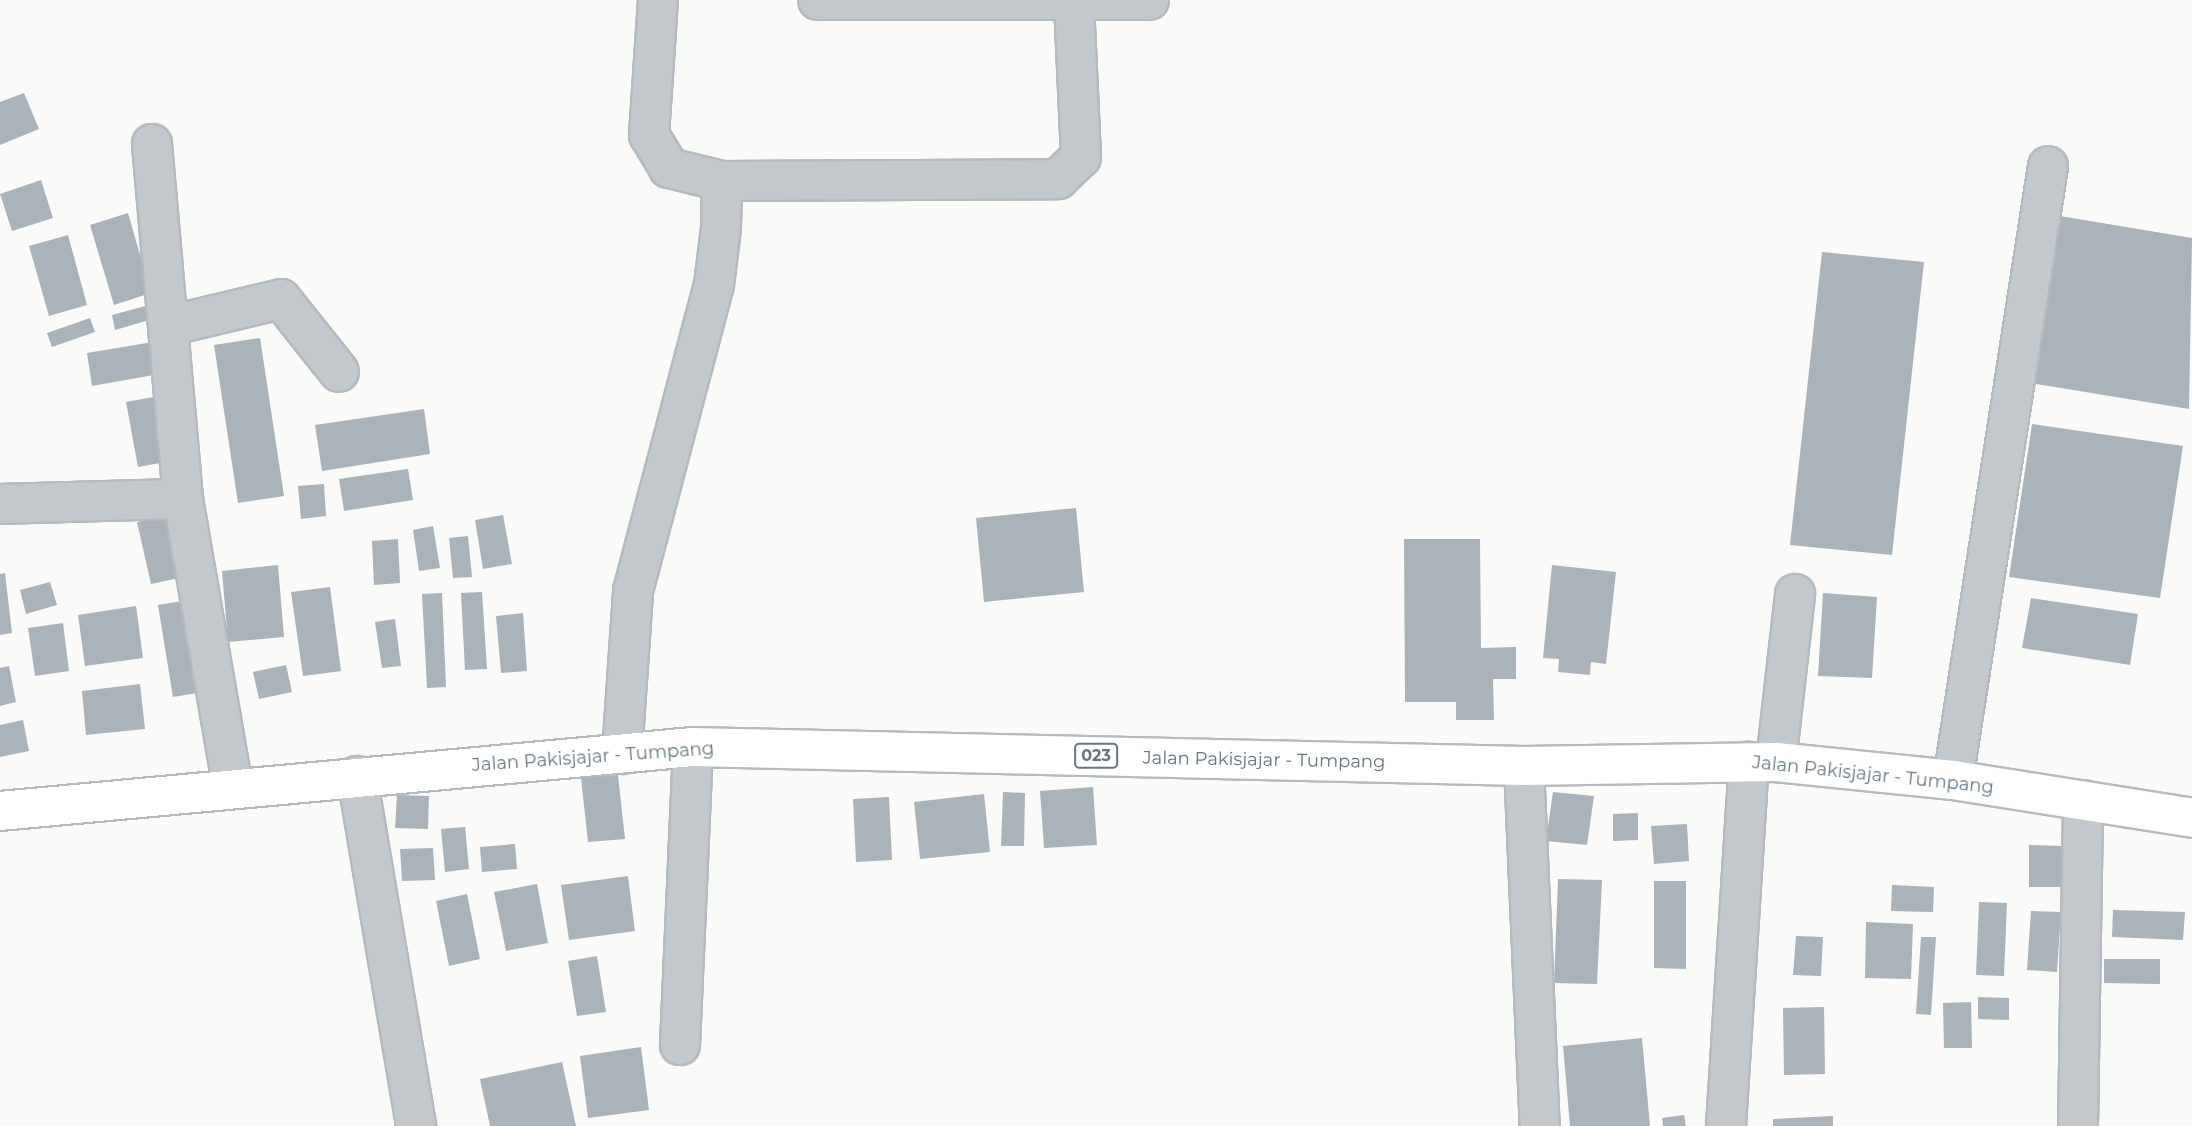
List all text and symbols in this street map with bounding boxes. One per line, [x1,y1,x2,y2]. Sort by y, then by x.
street label: Jalan Pakisjajar - Tumpang [471,738,715,776]
road number: 023 [1073,744,1119,768]
street label: Jalan Pakisjajar - Tumpang [1142,747,1386,773]
street label: Jalan Pakisjajar - Tumpang [1751,752,1995,798]

